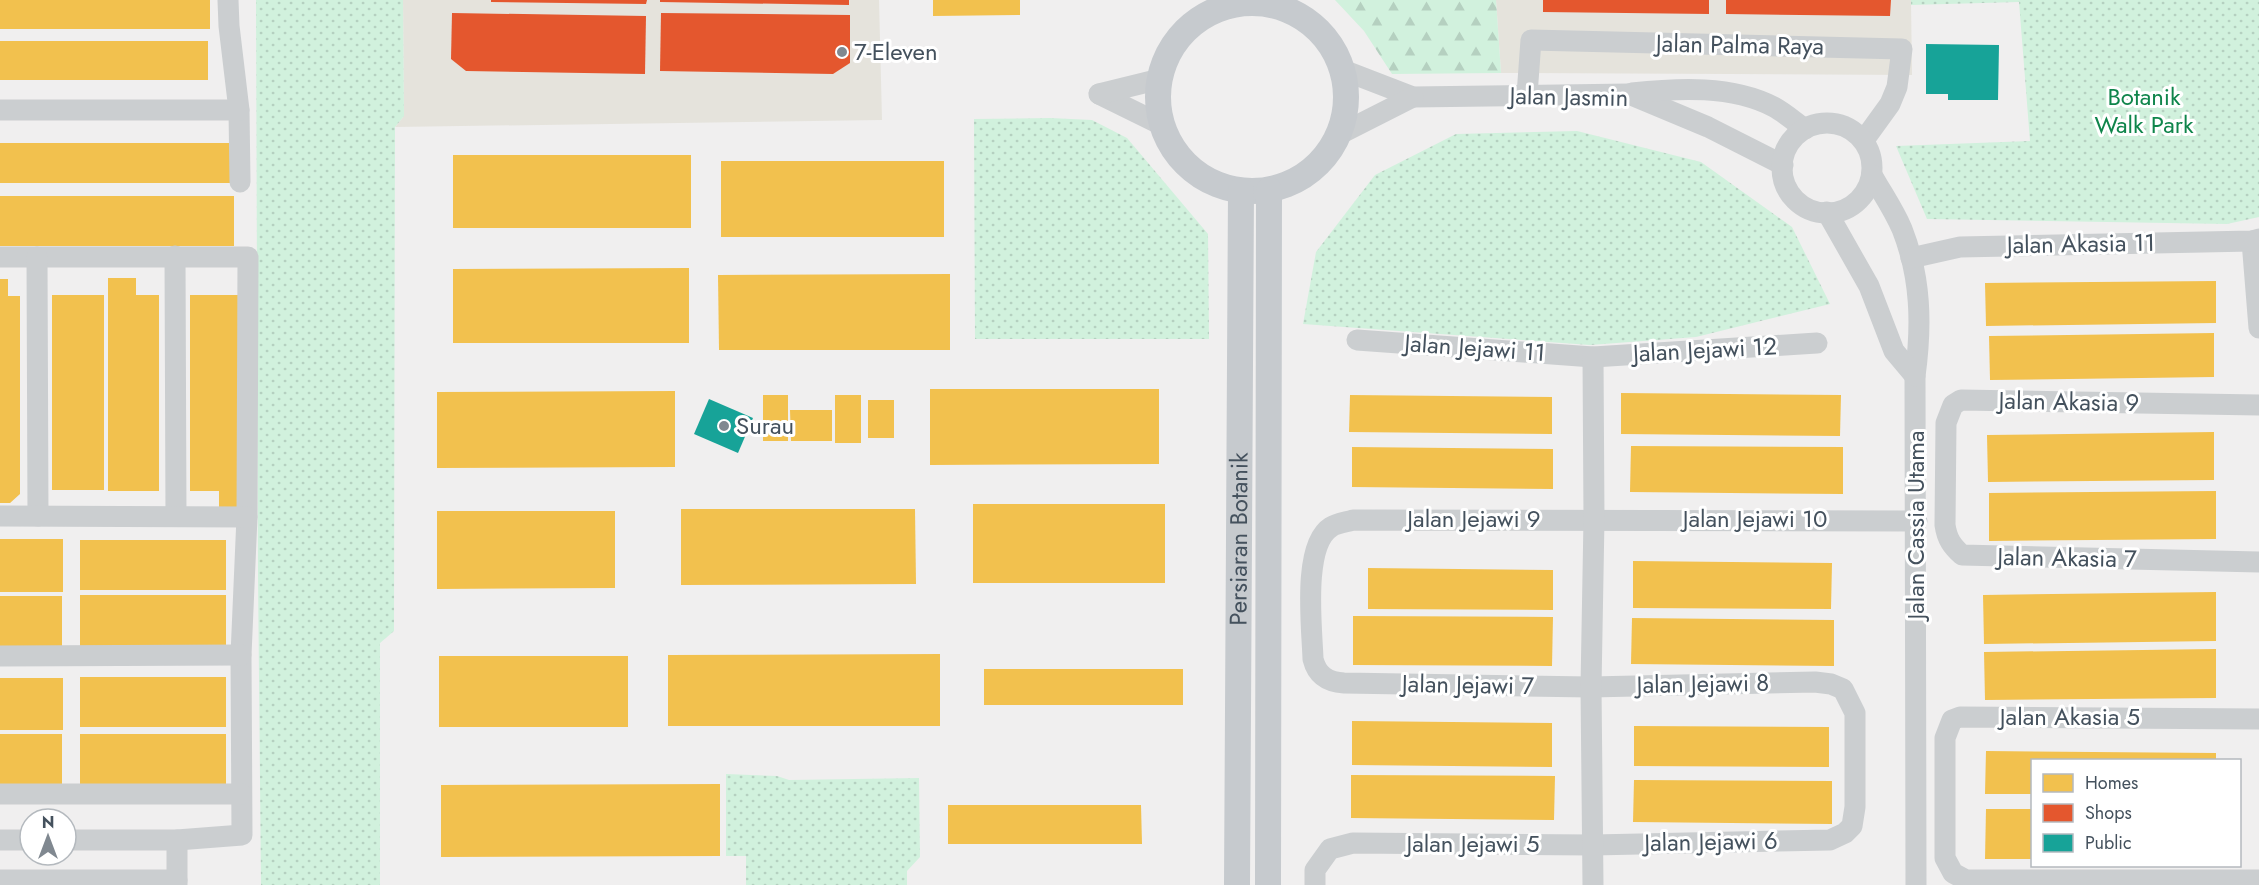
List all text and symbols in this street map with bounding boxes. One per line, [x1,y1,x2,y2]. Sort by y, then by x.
street label: Jalan Palma Raya [1653,25,1824,63]
place label: 7-Eleven [854,34,938,69]
marker: 7-Eleven [835,45,849,59]
street label: Jalan Jasmin [1506,78,1629,115]
park label: Botanik Walk Park [2095,79,2194,142]
street label: Jalan Akasia 11 [2004,225,2155,262]
street label: Jalan Jejawi 11 [1400,325,1547,370]
street label: Jalan Jejawi 12 [1629,328,1778,371]
street label: Jalan Akasia 9 [1995,383,2140,420]
place label: Surau [736,408,794,443]
marker: Surau [717,419,731,433]
street label: Jalan Cassia Utama [1898,430,1933,623]
street label: Persiaran Botanik [1220,452,1256,626]
street label: Jalan Jejawi 9 [1404,501,1541,536]
street label: Jalan Jejawi 10 [1680,501,1827,536]
street label: Jalan Akasia 7 [1994,539,2137,576]
street label: Jalan Jejawi 8 [1633,665,1770,702]
street label: Jalan Jejawi 7 [1399,666,1535,703]
street label: Jalan Akasia 5 [1997,699,2140,734]
legend [2031,759,2241,867]
text: Homes [2085,770,2138,796]
text: Shops [2085,800,2132,826]
north arrow [18,807,78,867]
text: N [42,811,54,834]
street label: Jalan Jejawi 6 [1641,823,1778,860]
street label: Jalan Jejawi 5 [1403,826,1540,861]
text: Public [2085,830,2132,856]

